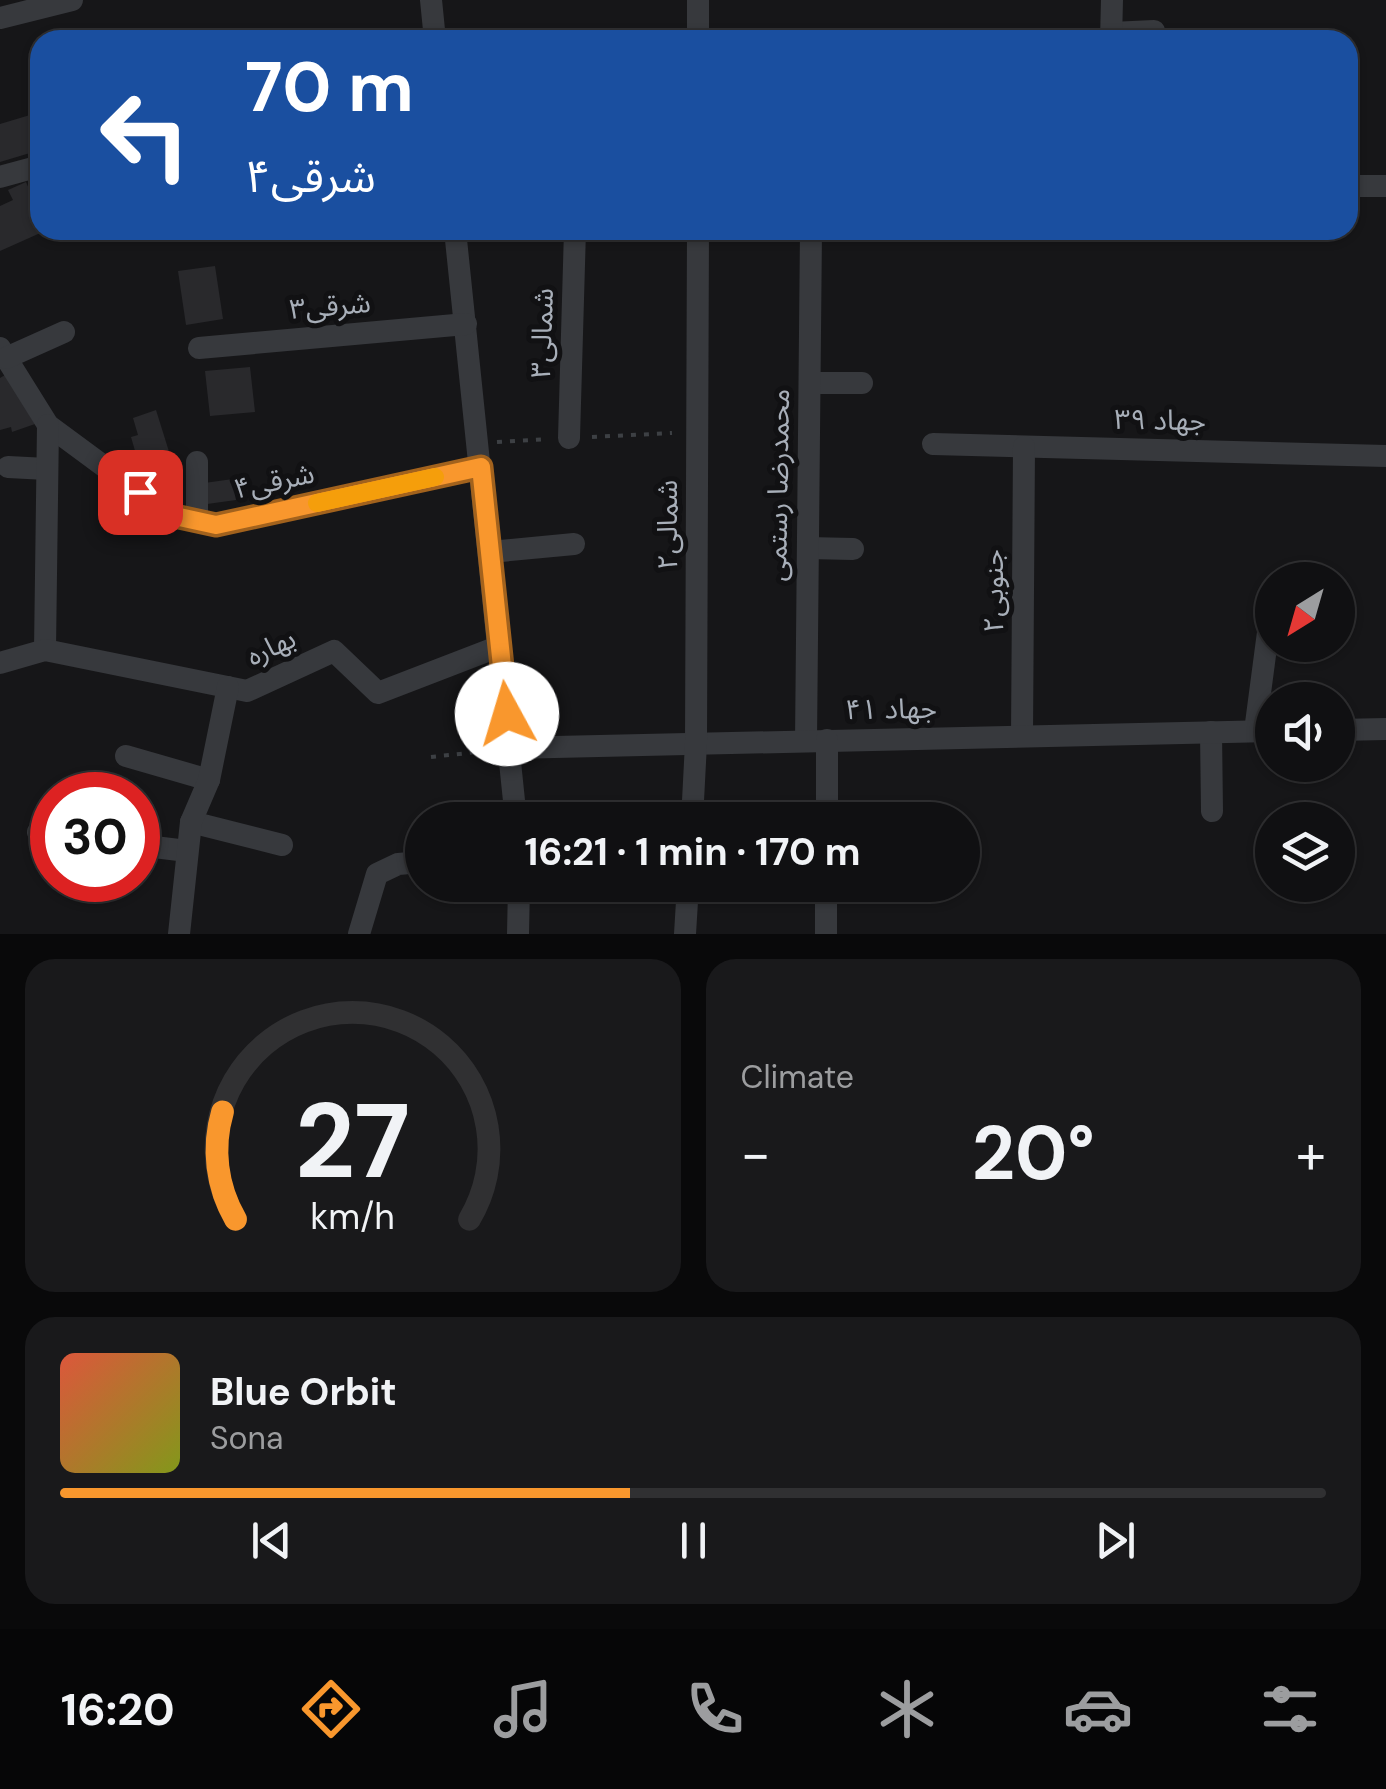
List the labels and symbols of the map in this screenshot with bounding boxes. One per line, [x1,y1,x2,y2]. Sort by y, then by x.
street label: شرقی۳ [288,284,372,328]
street label: شمالی۳ [522,287,562,379]
street label: محمدرضا رستمی [758,388,798,582]
street label: جهاد ۳۹ [1114,401,1206,439]
pin [98,450,183,535]
street label: شرقی۴ [230,454,318,508]
street label: شمالی۲ [649,480,686,570]
street label: جنوبی۲ [975,549,1012,633]
north arrow [1255,562,1355,662]
street label: بهاره [240,620,302,674]
position arrow [455,662,559,766]
street label: جهاد ۴۱ [845,690,937,728]
speed limit sign: 30 [30,772,160,902]

